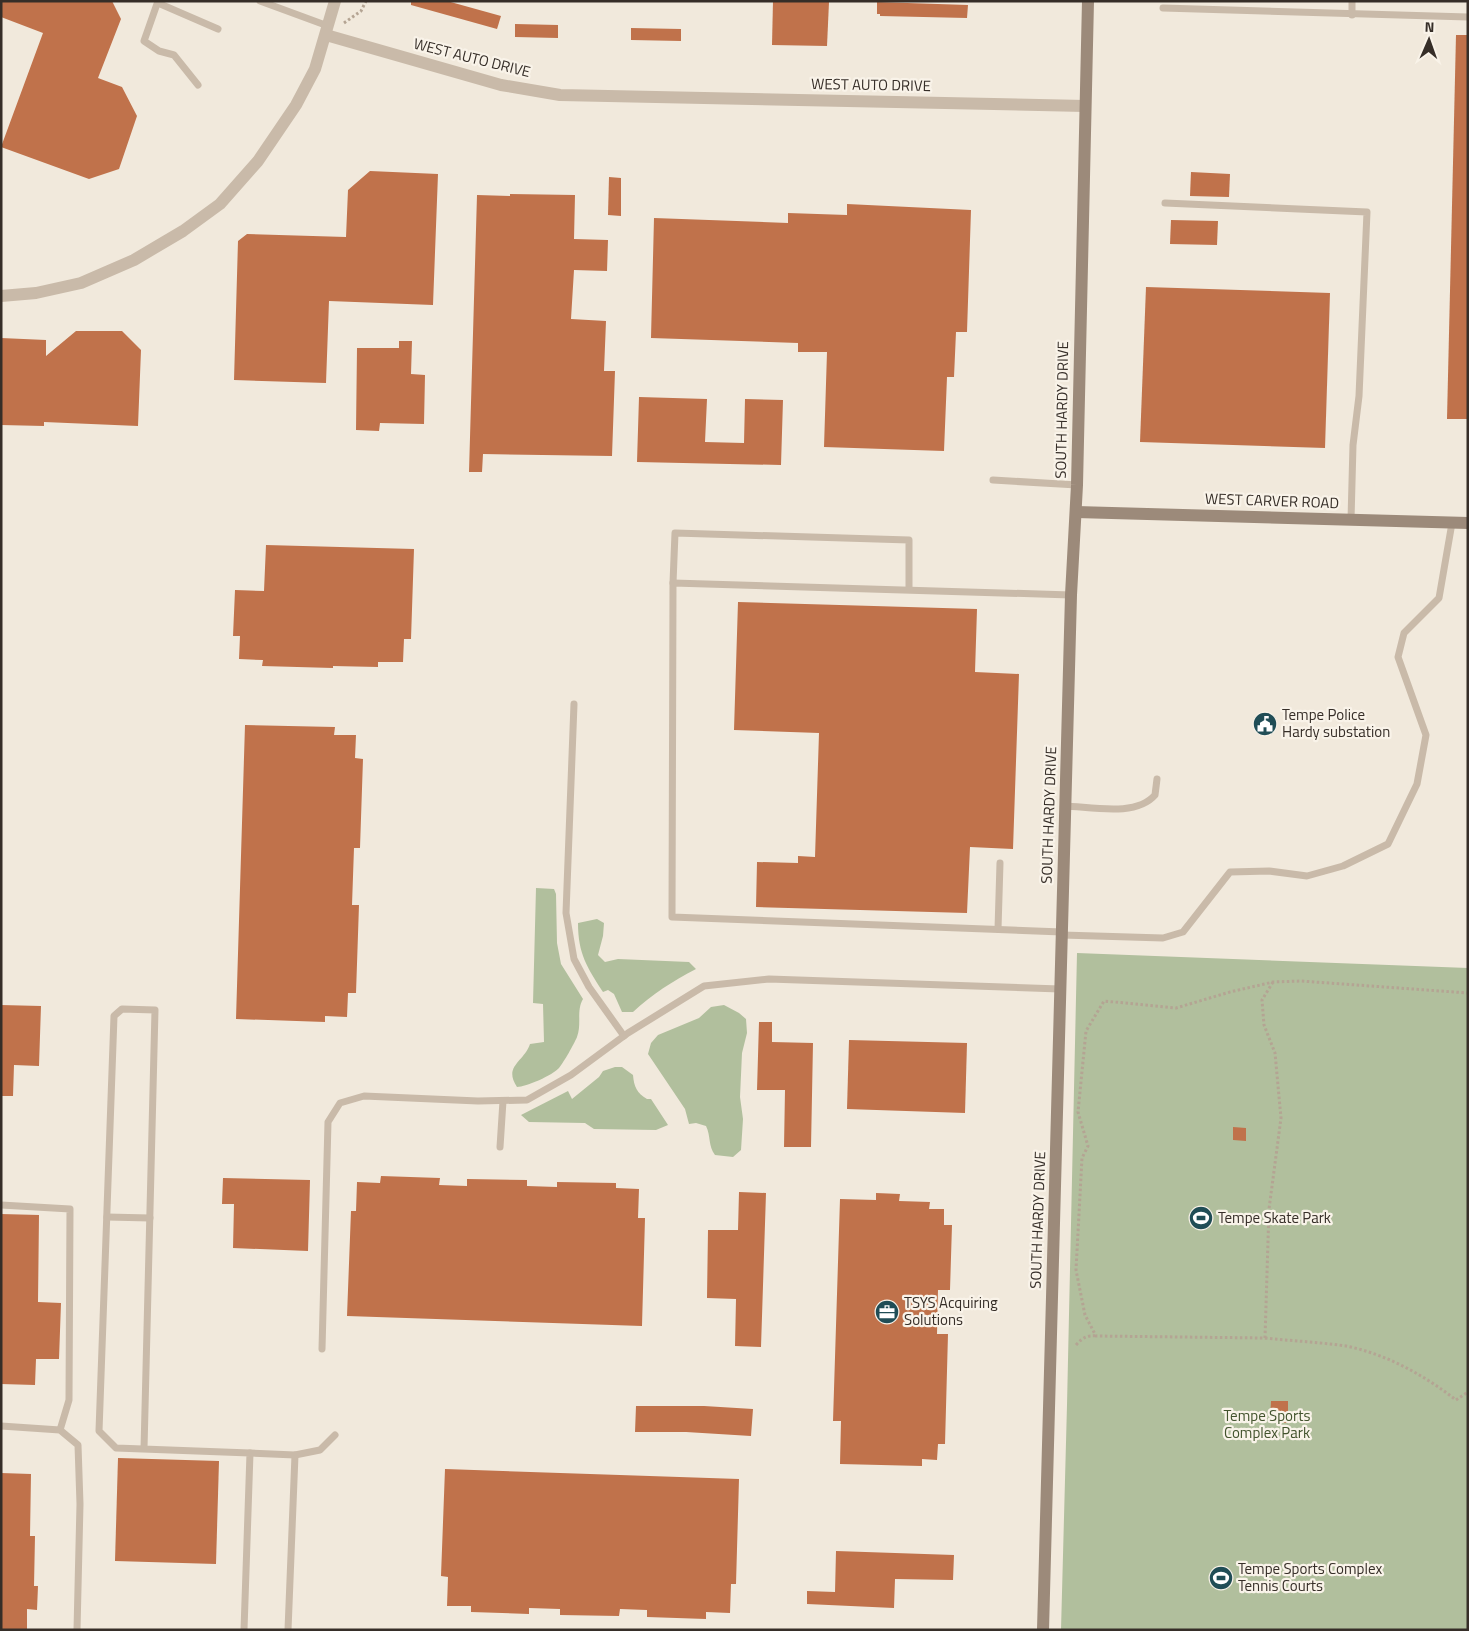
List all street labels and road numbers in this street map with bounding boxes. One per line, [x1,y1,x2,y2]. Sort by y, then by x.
street label: WEST AUTO DRIVE [411,32,533,83]
street label: WEST AUTO DRIVE [811,72,931,97]
street label: SOUTH HARDY DRIVE [1049,341,1074,479]
street label: WEST CARVER ROAD [1205,487,1339,514]
street label: SOUTH HARDY DRIVE [1035,746,1062,884]
street label: SOUTH HARDY DRIVE [1024,1151,1051,1289]

